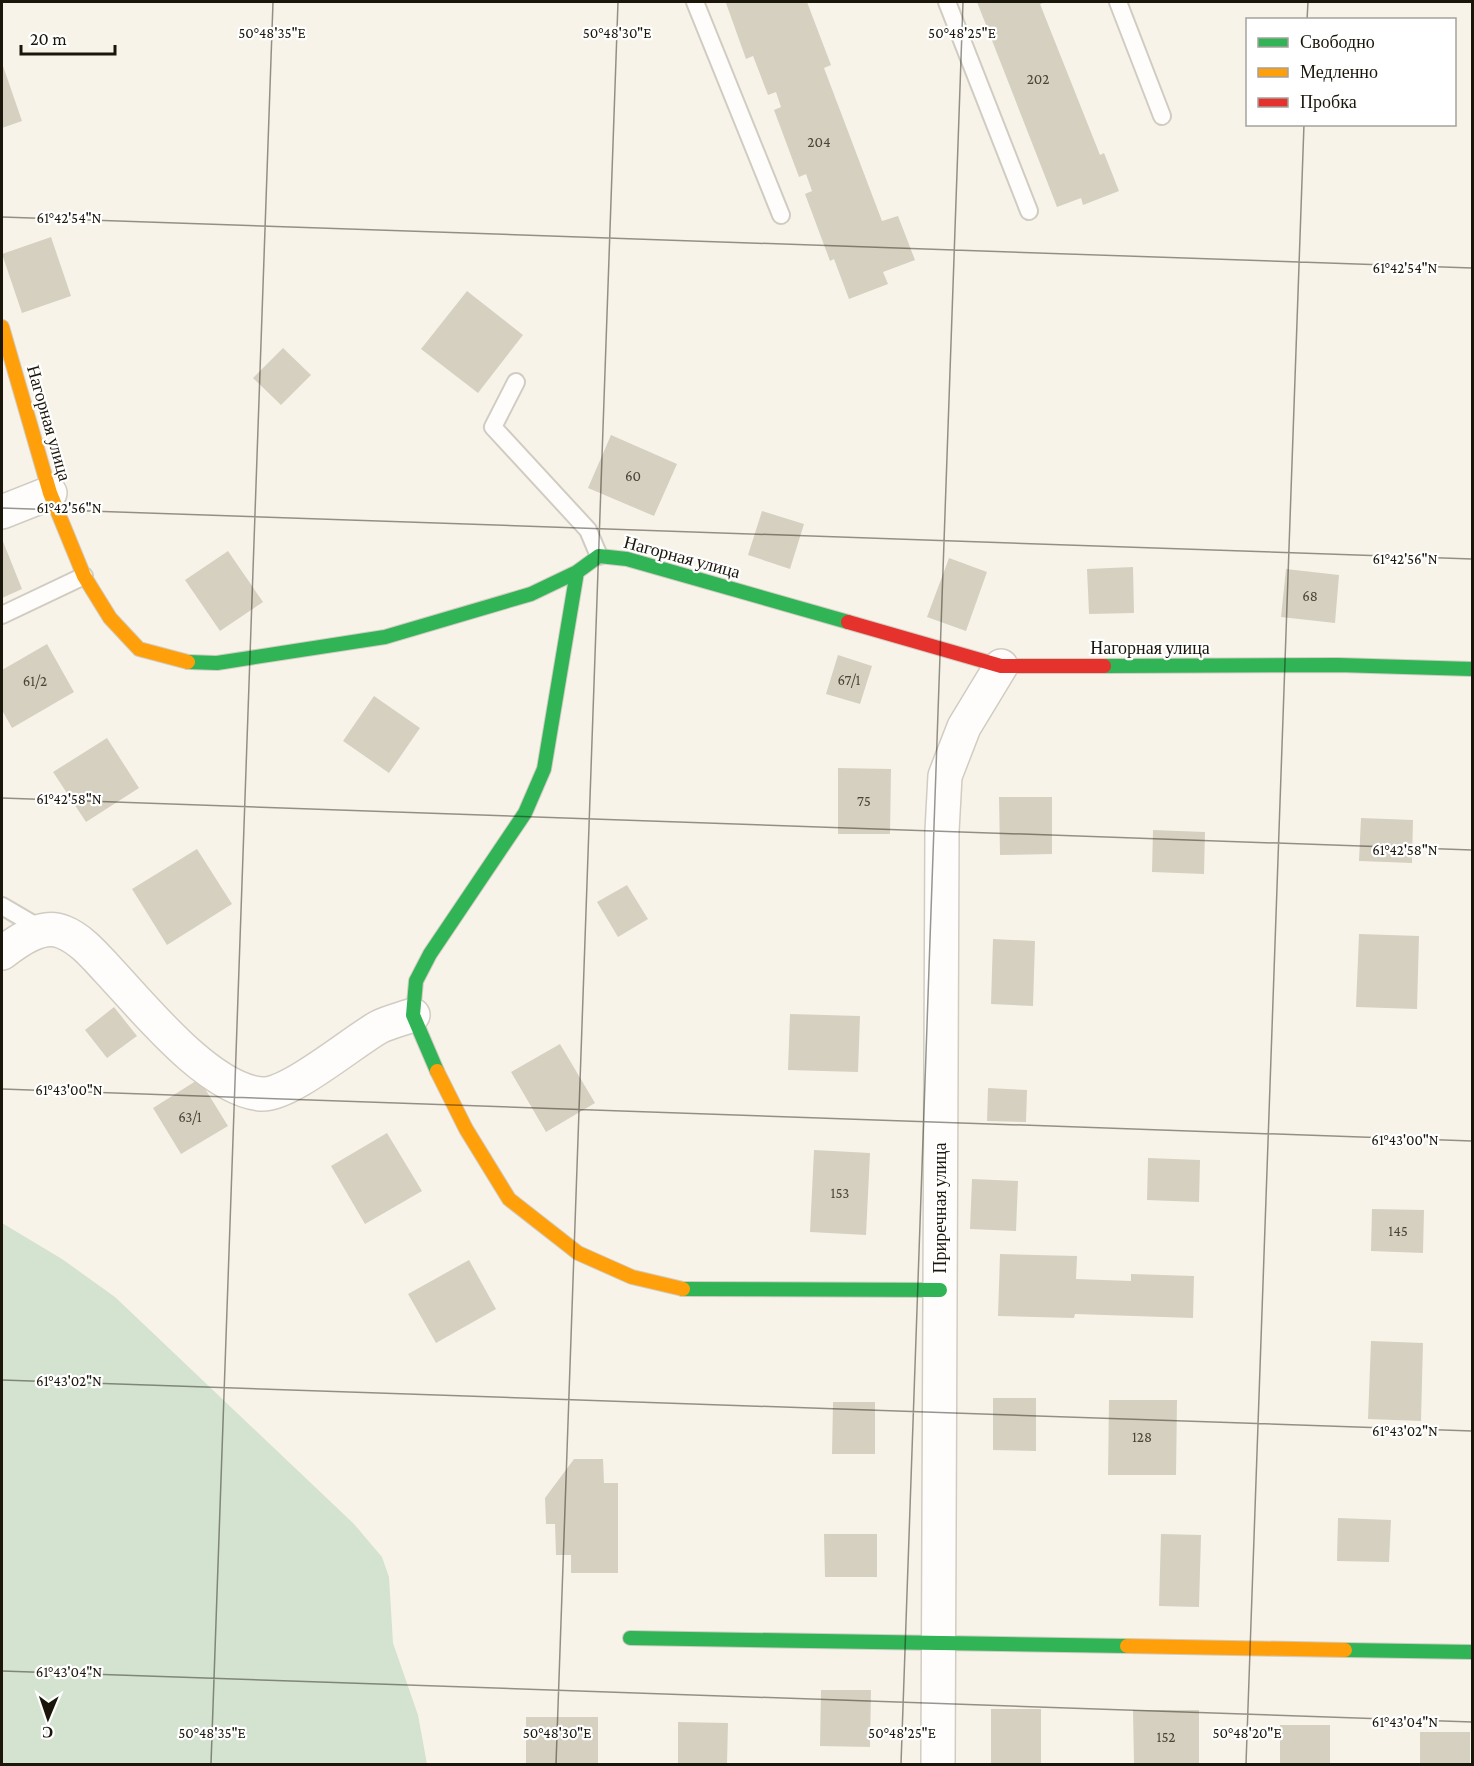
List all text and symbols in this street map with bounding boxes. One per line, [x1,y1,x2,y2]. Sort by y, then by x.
scale bar [21,18,116,56]
legend [1246,18,1456,126]
text: 50°48'35"E [238,25,306,41]
text: 50°48'30"E [583,25,651,41]
text: 50°48'25"E [928,25,996,41]
text: 20 m [30,29,67,49]
text: Свободно [1300,32,1375,52]
text: Медленно [1300,62,1378,82]
house number: 202 [1027,71,1049,87]
text: Пробка [1300,92,1357,112]
house number: 204 [807,134,831,150]
text: 61°42'54"N [37,210,102,226]
text: 61°42'54"N [1373,260,1438,276]
street label: Нагорная улица [23,363,75,483]
house number: 60 [625,468,641,484]
text: 61°42'56"N [36,500,102,516]
street label: Нагорная улица [622,532,742,582]
text: 61°42'56"N [1372,551,1438,567]
house number: 68 [1302,588,1318,604]
street label: Нагорная улица [1090,638,1210,658]
house number: 67/1 [837,672,861,688]
house number: 61/2 [23,673,47,689]
text: 61°42'58"N [36,791,102,807]
house number: 75 [857,793,871,809]
text: 61°42'58"N [1372,842,1438,858]
text: 61°43'00"N [35,1082,103,1098]
house number: 63/1 [178,1109,202,1125]
text: 61°43'00"N [1371,1132,1439,1148]
street label: Приречная улица [930,1143,950,1273]
house number: 153 [831,1185,849,1201]
house number: 145 [1388,1223,1408,1239]
text: 61°43'02"N [36,1373,102,1389]
text: 61°43'02"N [1372,1423,1438,1439]
house number: 128 [1132,1429,1152,1445]
text: 61°43'04"N [36,1664,102,1680]
north arrow [18,1688,78,1748]
text: 61°43'04"N [1372,1714,1438,1730]
text: С [41,1724,54,1741]
text: 50°48'35"E [178,1725,246,1741]
text: 50°48'30"E [523,1725,591,1741]
text: 50°48'25"E [868,1725,936,1741]
text: 50°48'20"E [1212,1725,1282,1741]
house number: 152 [1157,1729,1175,1745]

